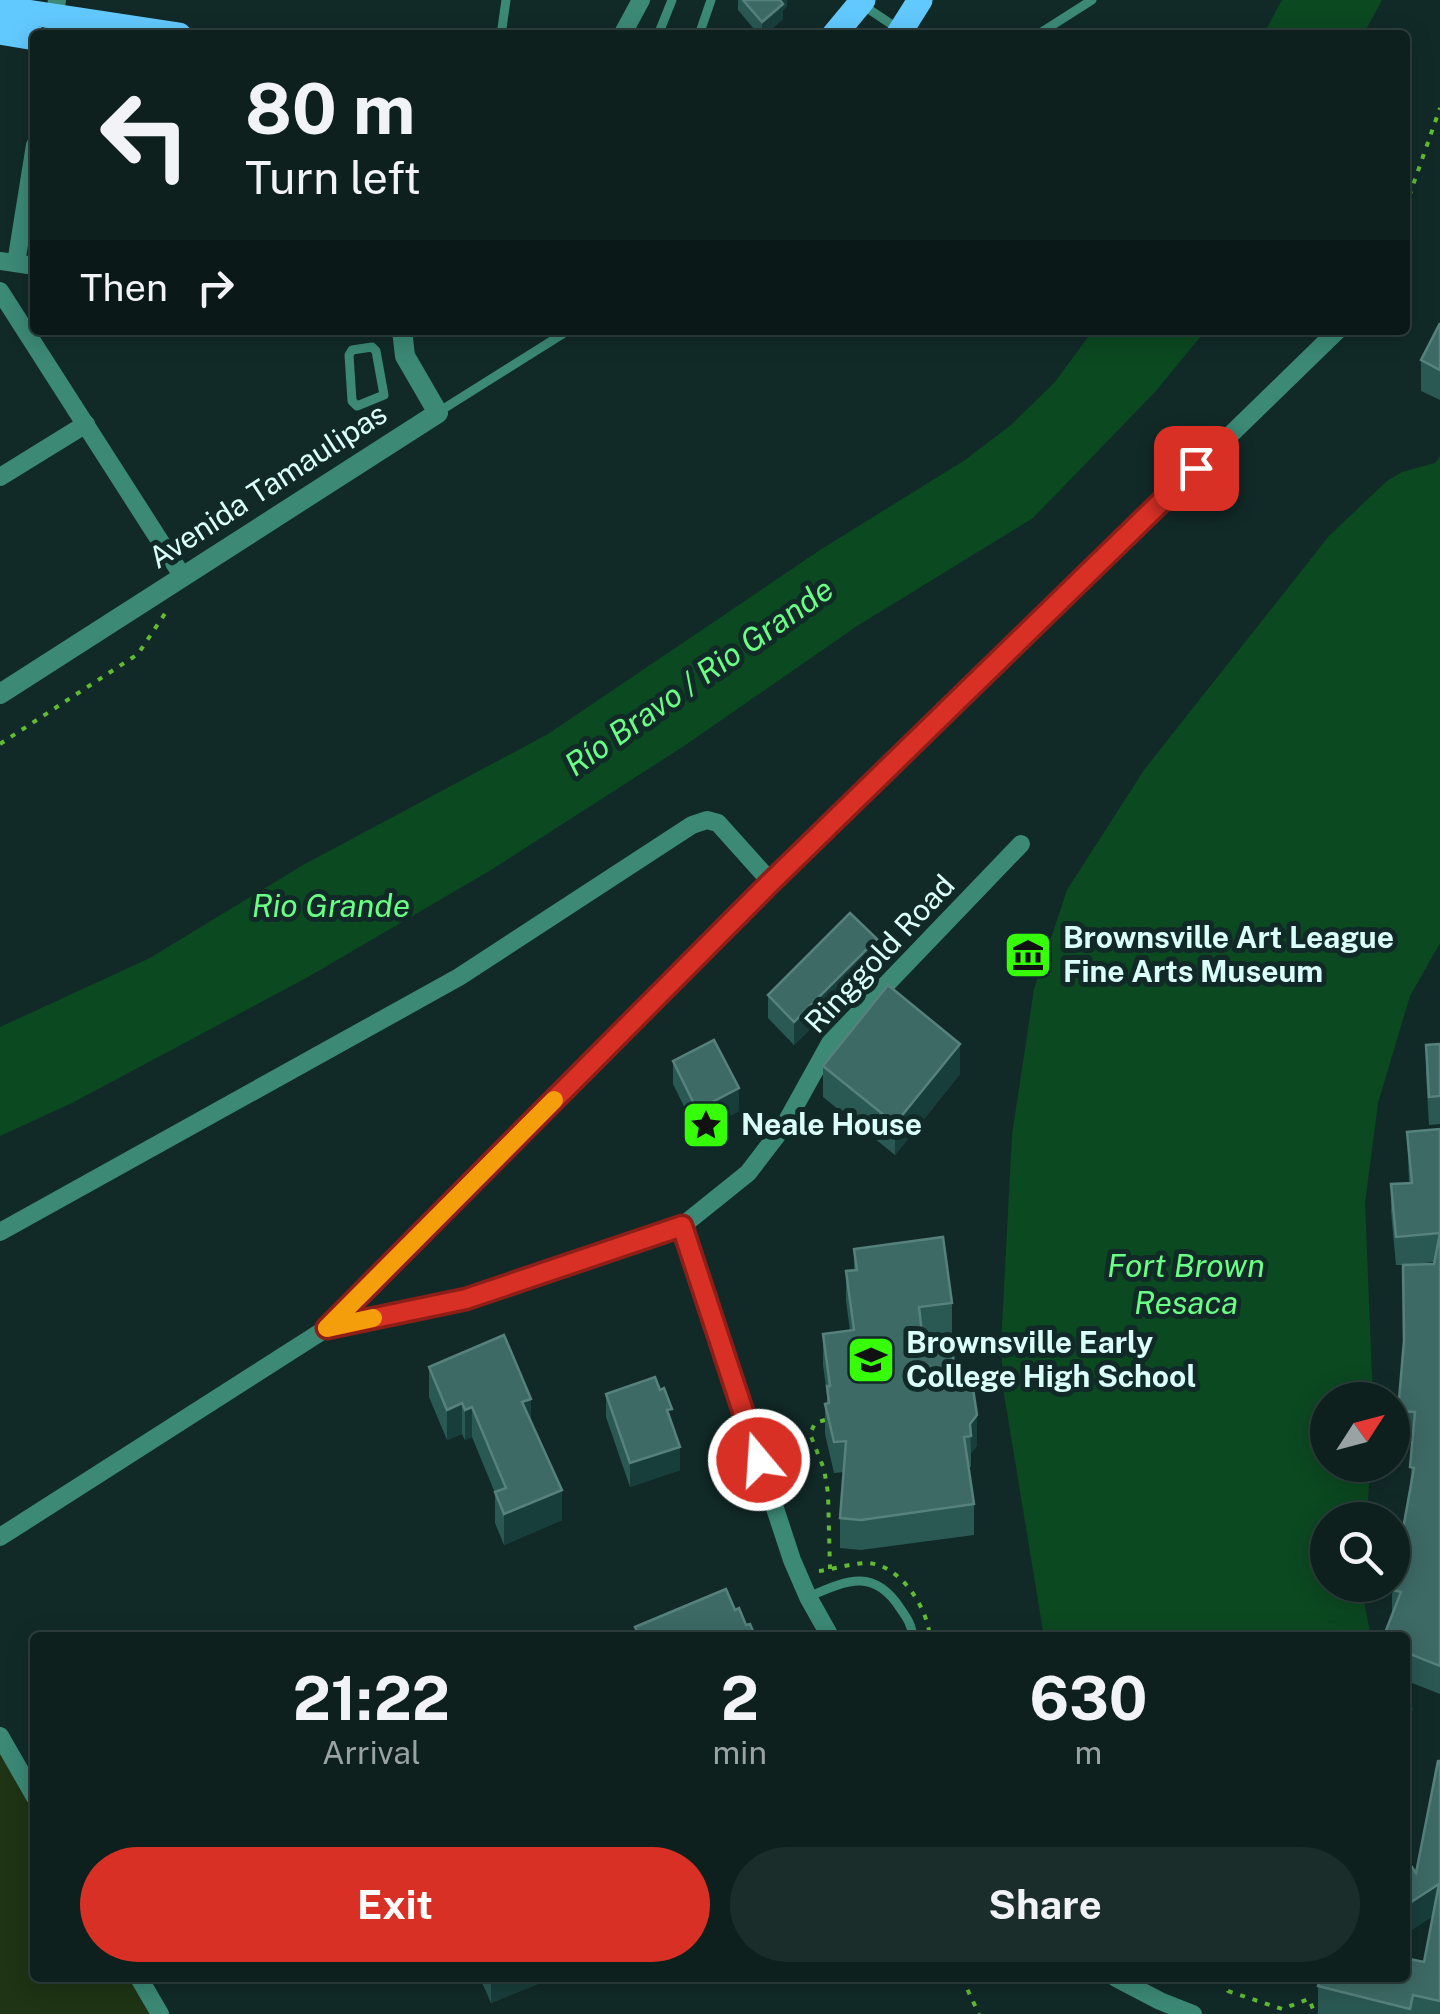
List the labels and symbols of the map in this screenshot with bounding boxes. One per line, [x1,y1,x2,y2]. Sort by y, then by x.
street label: Avenida Tamaulipas [142,395,393,576]
pin [1154,426,1239,511]
water label: Río Bravo / Rio Grande [557,570,840,783]
street label: Ringgold Road [797,867,962,1040]
water label: Rio Grande [252,887,410,924]
place label: Brownsville Art League Fine Arts Museum [1063,919,1394,989]
museum icon: Brownsville Art League Fine Arts Museum [1002,929,1054,981]
place icon: Neale House [680,1099,732,1151]
place label: Neale House [741,1106,922,1142]
water label: Fort Brown Resaca [1107,1247,1265,1321]
place label: Brownsville Early College High School [906,1324,1196,1394]
school or university icon: Brownsville Early College High School [845,1334,897,1386]
north arrow [1310,1382,1410,1482]
position arrow [707,1408,811,1512]

